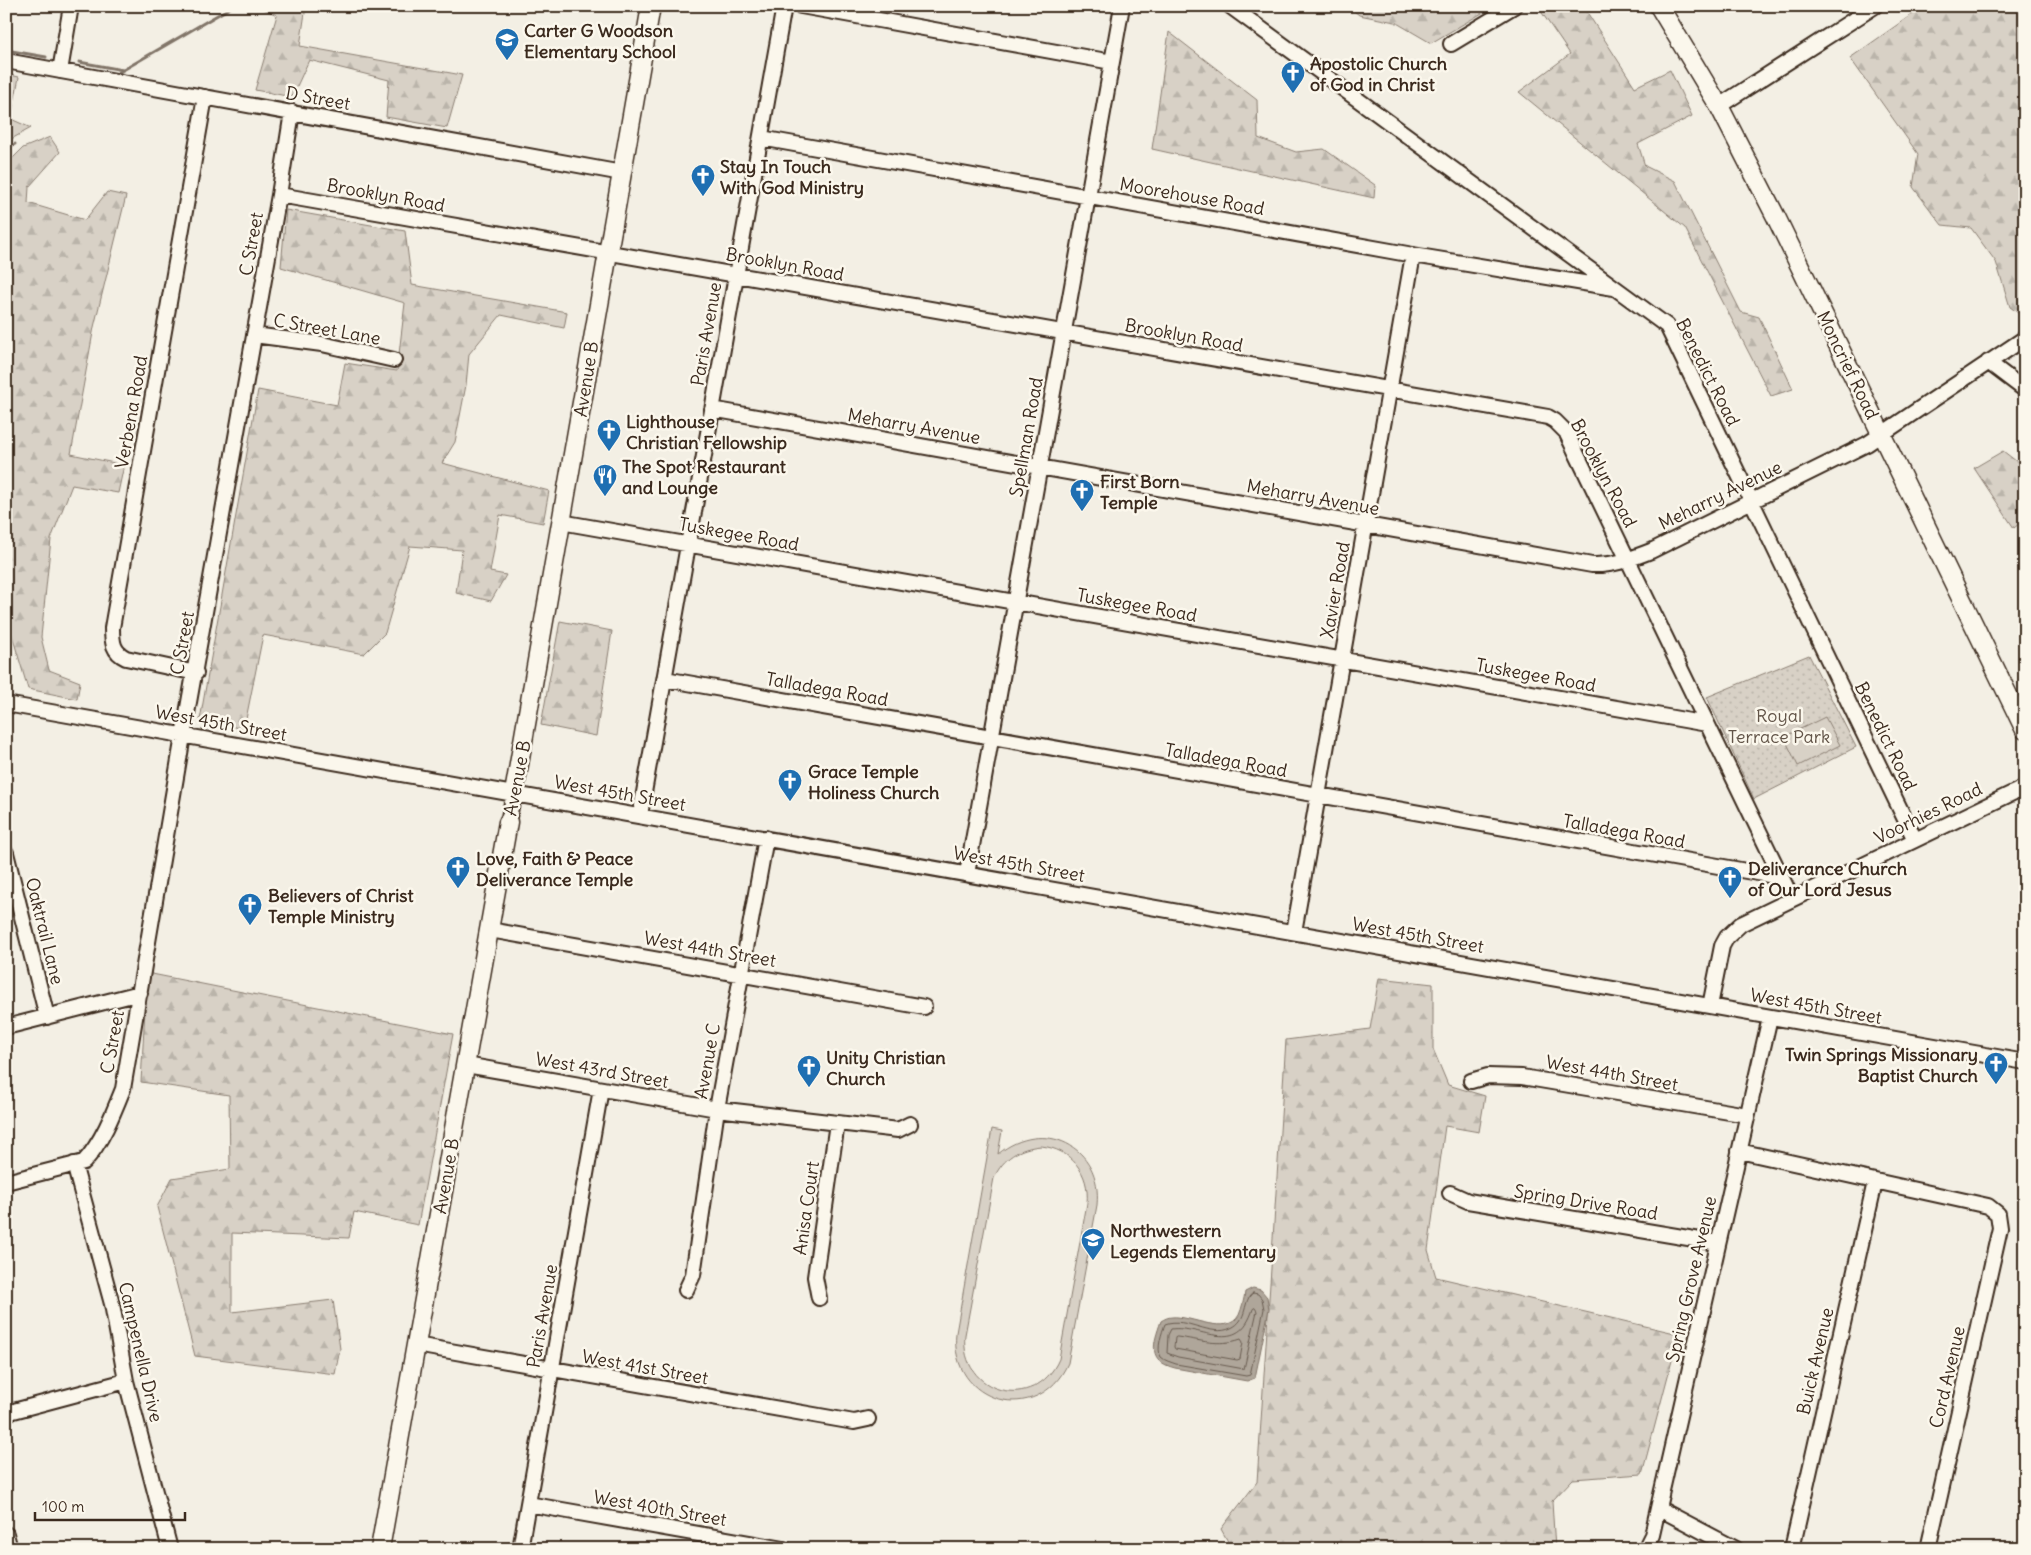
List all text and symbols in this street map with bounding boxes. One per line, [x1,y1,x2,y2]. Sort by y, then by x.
place label: Carter G Woodson Elementary School [524,19,676,63]
school or university icon: Carter G Woodson Elementary School [494,27,520,61]
place label: Apostolic Church of God in Christ [1310,52,1448,96]
church icon: Apostolic Church of God in Christ [1280,60,1306,94]
street label: D Street [284,81,352,115]
place label: Stay In Touch With God Ministry [720,155,864,199]
church icon: Stay In Touch With God Ministry [690,163,716,197]
street label: Moorehouse Road [1118,172,1267,220]
street label: Brooklyn Road [325,173,447,217]
street label: C Street [234,210,268,278]
street label: Brooklyn Road [724,242,846,286]
street label: Paris Avenue [686,280,726,388]
street label: Moncrief Road [1812,307,1884,423]
street label: C Street Lane [272,308,382,350]
street label: Brooklyn Road [1123,313,1245,357]
street label: Benedict Road [1671,314,1745,430]
street label: Avenue B [569,339,603,419]
street label: Verbena Road [110,353,152,470]
street label: Spellman Road [1004,375,1048,499]
street label: Meharry Avenue [846,403,982,449]
place label: Lighthouse Christian Fellowship [626,410,787,454]
street label: Brooklyn Road [1566,415,1642,532]
church icon: Lighthouse Christian Fellowship [596,418,622,452]
place label: The Spot Restaurant and Lounge [622,455,787,499]
street label: Meharry Avenue [1655,455,1785,535]
restaurant icon: The Spot Restaurant and Lounge [592,463,618,497]
place label: First Born Temple [1100,470,1180,514]
street label: Meharry Avenue [1245,474,1381,520]
church icon: First Born Temple [1069,478,1095,512]
street label: Tuskegee Road [677,512,801,556]
street label: Xavier Road [1315,539,1355,640]
street label: Tuskegee Road [1075,583,1199,627]
street label: C Street [165,609,199,677]
street label: Tuskegee Road [1474,653,1598,697]
street label: Talladega Road [764,667,890,711]
street label: Benedict Road [1850,678,1922,794]
street label: West 45th Street [153,700,289,746]
park label: Royal Terrace Park [1728,704,1830,748]
street label: Avenue B [498,738,536,818]
street label: Talladega Road [1163,738,1289,782]
place label: Grace Temple Holiness Church [808,760,940,804]
church icon: Grace Temple Holiness Church [777,768,803,802]
street label: West 45th Street [552,770,688,816]
street label: Voorhies Road [1870,777,1986,849]
street label: Talladega Road [1561,809,1687,853]
street label: West 45th Street [951,841,1087,887]
place label: Love, Faith & Peace Deliverance Temple [476,847,634,891]
church icon: Love, Faith & Peace Deliverance Temple [445,855,471,889]
place label: Deliverance Church of Our Lord Jesus [1748,857,1908,901]
church icon: Deliverance Church of Our Lord Jesus [1717,865,1743,899]
street label: Oaktrail Lane [21,875,69,987]
place label: Believers of Christ Temple Ministry [268,884,414,928]
church icon: Believers of Christ Temple Ministry [237,892,263,926]
street label: West 45th Street [1350,912,1486,958]
street label: West 44th Street [642,926,778,972]
street label: West 45th Street [1748,983,1884,1029]
street label: C Street [95,1008,129,1076]
street label: Avenue C [689,1021,725,1101]
place label: Twin Springs Missionary Baptist Church [1785,1043,1979,1087]
place label: Unity Christian Church [826,1046,946,1090]
street label: West 43rd Street [534,1047,670,1093]
street label: West 44th Street [1544,1050,1680,1096]
church icon: Twin Springs Missionary Baptist Church [1983,1051,2009,1085]
church icon: Unity Christian Church [796,1054,822,1088]
street label: Avenue B [428,1136,464,1216]
street label: Anisa Court [788,1160,824,1256]
street label: Spring Drive Road [1512,1179,1660,1225]
street label: Spring Grove Avenue [1661,1194,1721,1364]
place label: Northwestern Legends Elementary [1110,1219,1276,1263]
school or university icon: Northwestern Legends Elementary [1080,1227,1106,1261]
street label: Paris Avenue [522,1262,562,1370]
street label: Campenella Drive [114,1280,168,1424]
street label: Buick Avenue [1792,1305,1838,1417]
street label: Cord Avenue [1924,1324,1970,1430]
street label: West 41st Street [580,1345,710,1389]
street label: West 40th Street [592,1485,728,1531]
scale bar [35,1490,185,1522]
text: 100 m [42,1497,84,1516]

